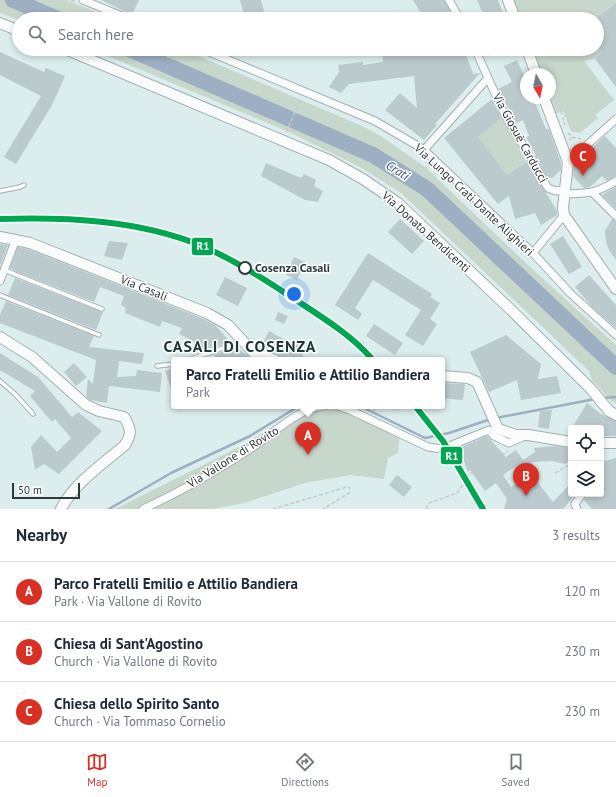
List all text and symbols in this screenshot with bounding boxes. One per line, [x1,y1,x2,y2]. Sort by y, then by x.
search box [12,12,604,56]
icon: search [26,23,48,45]
text: Search here [58,25,134,44]
north arrow [520,68,556,104]
street label: Via Giosuè Carducci [489,89,551,185]
street label: Via Lungo Crati Dante Alighieri [411,140,537,259]
pin: C [570,143,596,176]
water label: Crati [383,157,413,185]
street label: Via Donato Bendicenti [378,187,474,275]
line badge: R1 [191,237,214,256]
text: R1 [197,239,209,253]
place label: Cosenza Casali [255,260,330,275]
marker: Cosenza Casali [238,261,252,275]
street label: Via Casali [117,271,170,304]
your location [284,284,304,304]
district label: CASALI DI COSENZA [163,336,317,356]
popup [171,357,445,409]
text: Parco Fratelli Emilio e Attilio Bandiera [186,365,430,384]
text: Park [186,384,210,401]
street label: Via Vallone di Rovito [183,422,281,491]
pin: A [295,422,321,455]
map controls [568,425,604,497]
button: locate [568,425,604,461]
line badge: R1 [440,446,463,465]
text: R1 [446,449,458,463]
button: layers [568,461,604,497]
pin: B [513,463,539,496]
scale bar [12,481,80,500]
text: 50 m [18,483,42,497]
text: Nearby [16,524,67,546]
text: 3 results [552,527,600,544]
text: Parco Fratelli Emilio e Attilio Bandiera [54,574,298,593]
text: A [25,583,33,600]
text: 120 m [565,583,600,600]
text: Park · Via Vallone di Rovito [54,593,202,610]
text: Chiesa di Sant'Agostino [54,634,203,653]
text: B [25,643,33,660]
text: 230 m [565,643,600,660]
text: Church · Via Vallone di Rovito [54,653,217,670]
text: Chiesa dello Spirito Santo [54,694,219,713]
text: C [25,703,33,720]
text: 230 m [565,703,600,720]
text: Church · Via Tommaso Cornelio [54,713,226,730]
tab: Map [86,751,108,789]
tab: Directions [281,751,329,789]
tab: Saved [502,751,530,789]

